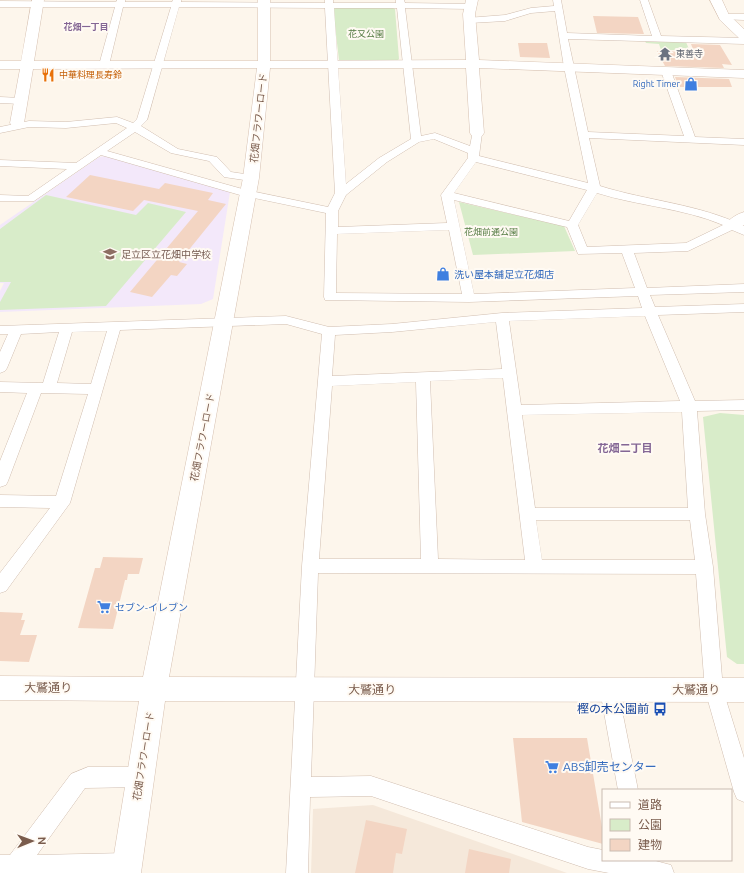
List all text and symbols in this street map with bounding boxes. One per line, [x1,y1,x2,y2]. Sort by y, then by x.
district label: 花畑一丁目 [63,22,109,32]
park label: 花又公園 [348,29,384,39]
temple icon: 東善寺 [657,46,673,62]
place label: 東善寺 [676,49,703,59]
restaurant icon: 中華料理長寿鈴 [40,67,56,83]
place label: 中華料理長寿鈴 [59,69,122,80]
street label: 花畑フラワーロード [248,73,269,163]
shop icon: Right Timer [683,76,699,92]
place label: Right Timer [633,79,681,89]
park label: 花畑前通公園 [464,227,518,237]
school or university icon: 足立区立花畑中学校 [102,246,118,262]
place label: 足立区立花畑中学校 [121,249,211,260]
shop icon: 洗い屋本舗足立花畑店 [435,266,451,282]
place label: 洗い屋本舗足立花畑店 [454,269,554,280]
street label: 花畑フラワーロード [189,392,216,482]
district label: 花畑二丁目 [598,442,653,454]
supermarket icon: セブン-イレブン [96,599,112,615]
place label: セブン-イレブン [115,602,188,613]
street label: 大鷲通り [24,681,72,694]
street label: 大鷲通り [348,683,396,696]
street label: 大鷲通り [672,683,720,696]
bus stop icon: 樫の木公園前 [652,701,668,717]
place label: 樫の木公園前 [577,702,649,715]
street label: 花畑フラワーロード [131,711,156,801]
supermarket icon: ABS卸売センター [544,759,560,775]
place label: ABS卸売センター [563,760,657,773]
legend [602,789,732,861]
text: 道路 [638,798,662,811]
text: 公園 [638,818,662,831]
north arrow [12,821,52,861]
text: N [36,837,48,845]
text: 建物 [638,838,662,851]

